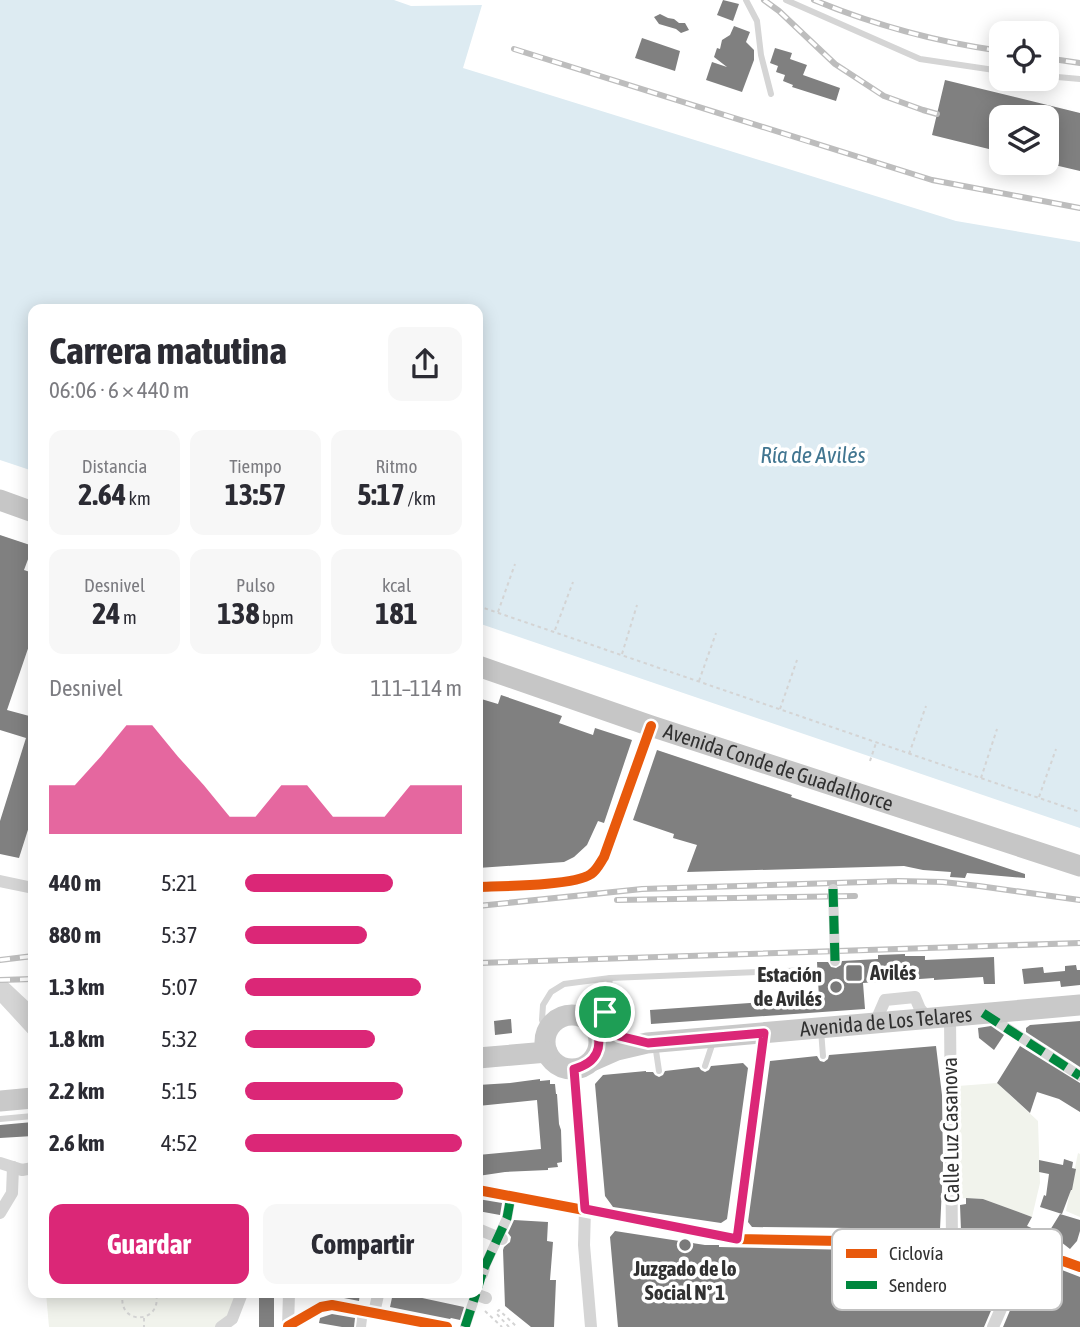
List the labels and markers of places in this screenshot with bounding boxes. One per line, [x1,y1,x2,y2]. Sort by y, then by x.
place label: Avilés [869,960,917,984]
place label: Estación de Avilés [754,962,823,1010]
marker: Avilés [844,963,864,983]
marker: Estación de Avilés [828,979,844,995]
pin [575,982,635,1042]
marker: Juzgado de lo Social Nº 1 [677,1237,693,1253]
place label: Juzgado de lo Social Nº 1 [632,1256,737,1304]

